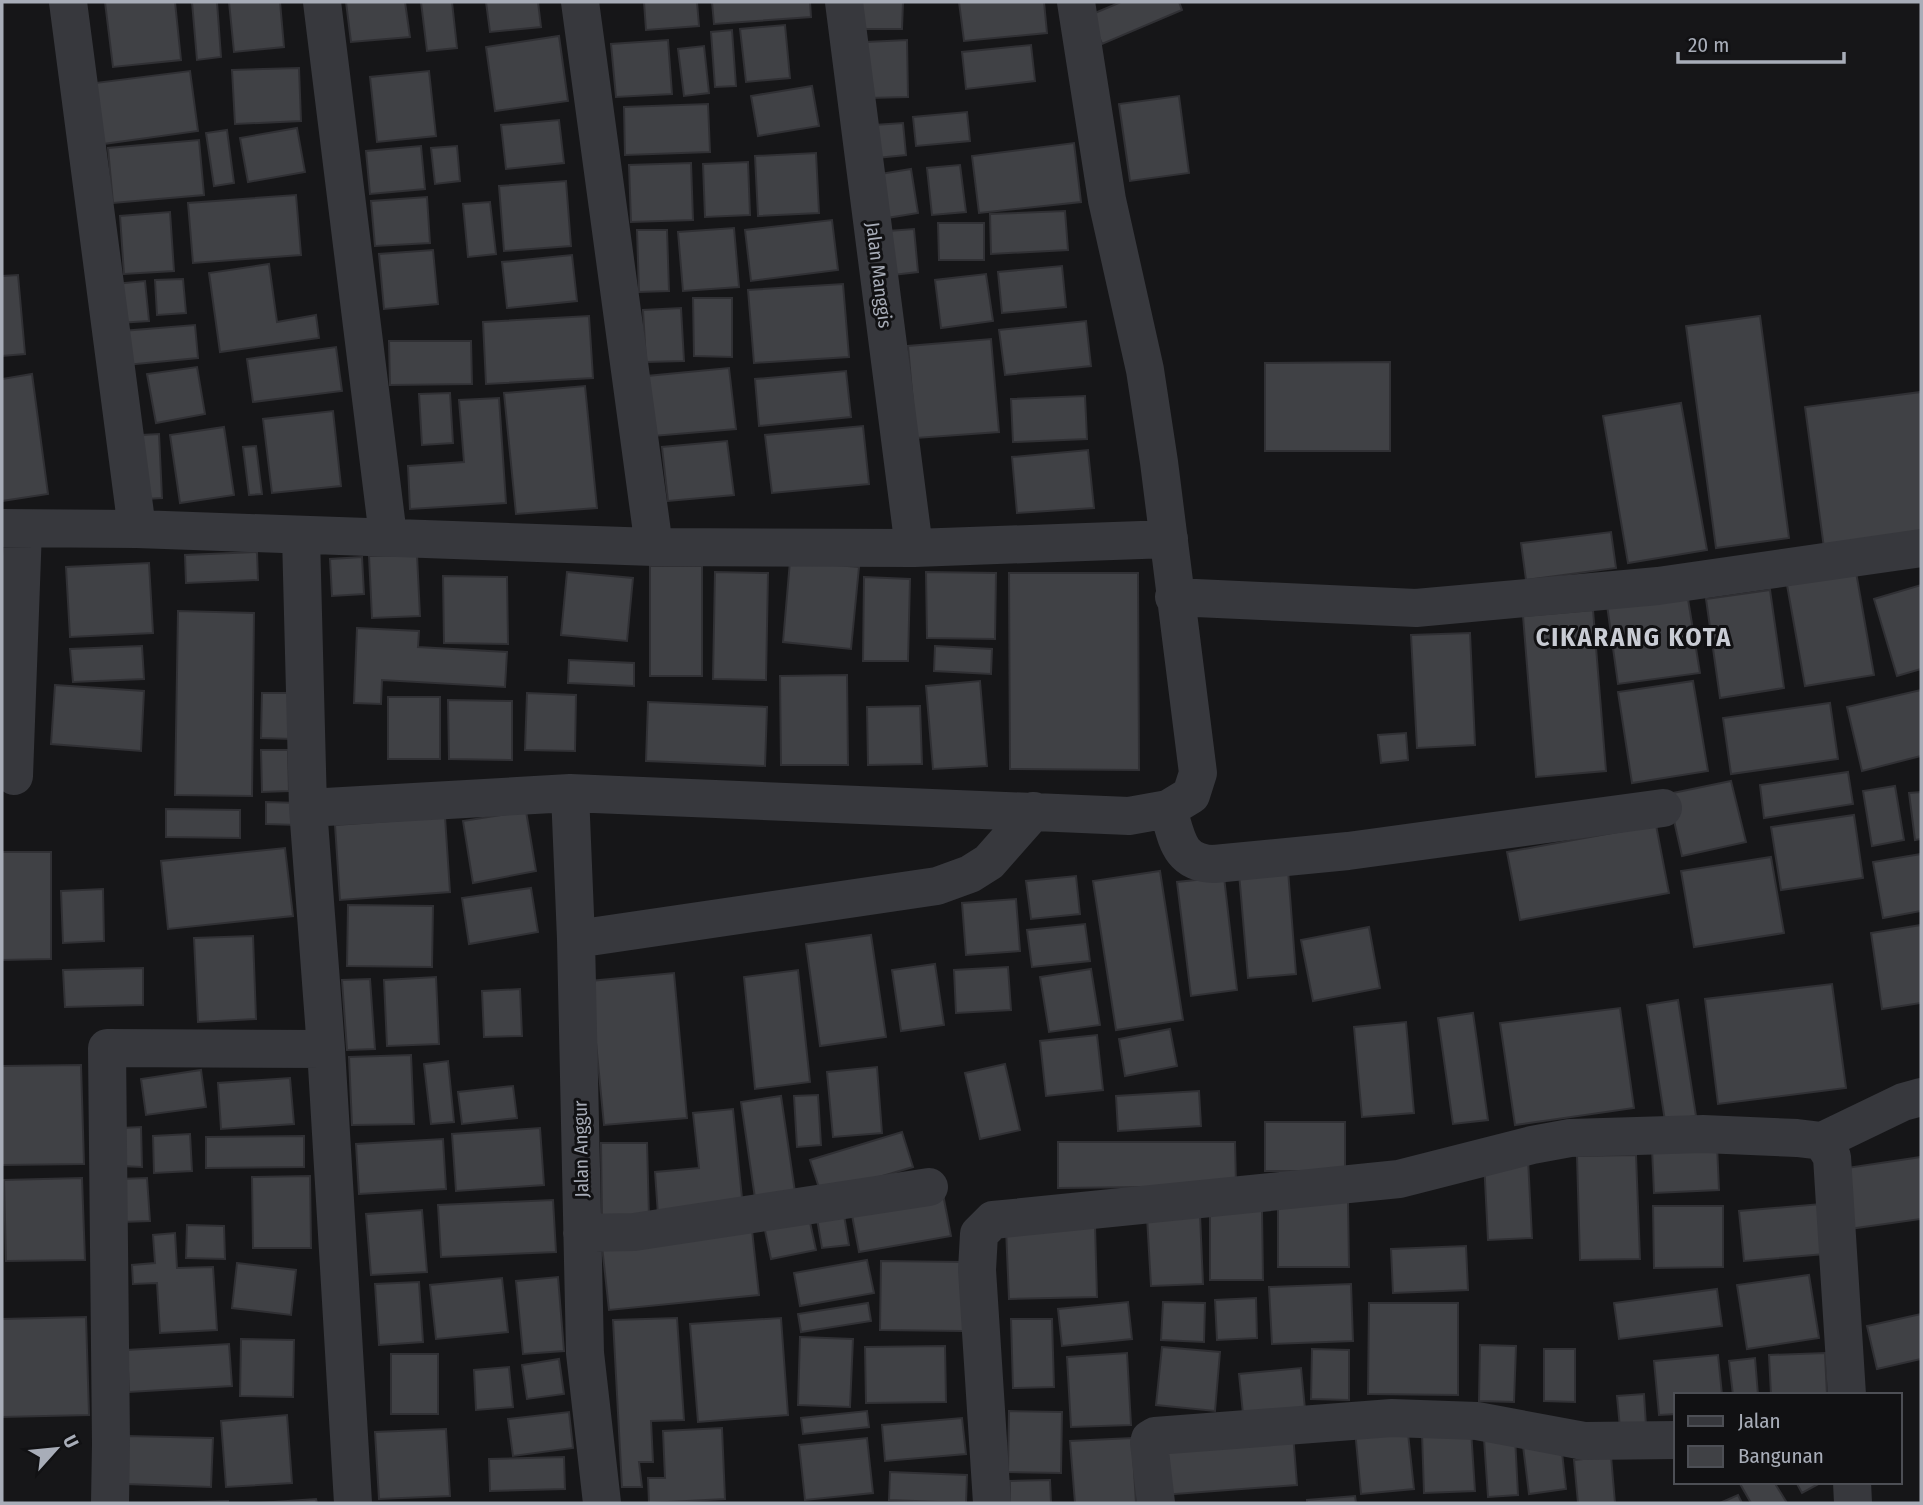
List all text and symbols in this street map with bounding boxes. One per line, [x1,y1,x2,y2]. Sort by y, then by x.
scale bar [1678,21,1844,65]
text: 20 m [1688,32,1729,58]
street label: Jalan Manggis [861,221,897,329]
district label: CIKARANG KOTA [1536,622,1732,653]
street label: Jalan Anggur [569,1100,593,1198]
legend [1674,1393,1902,1484]
text: Jalan [1738,1408,1781,1434]
north arrow [21,1414,91,1484]
text: U [58,1431,83,1452]
text: Bangunan [1738,1443,1824,1469]

